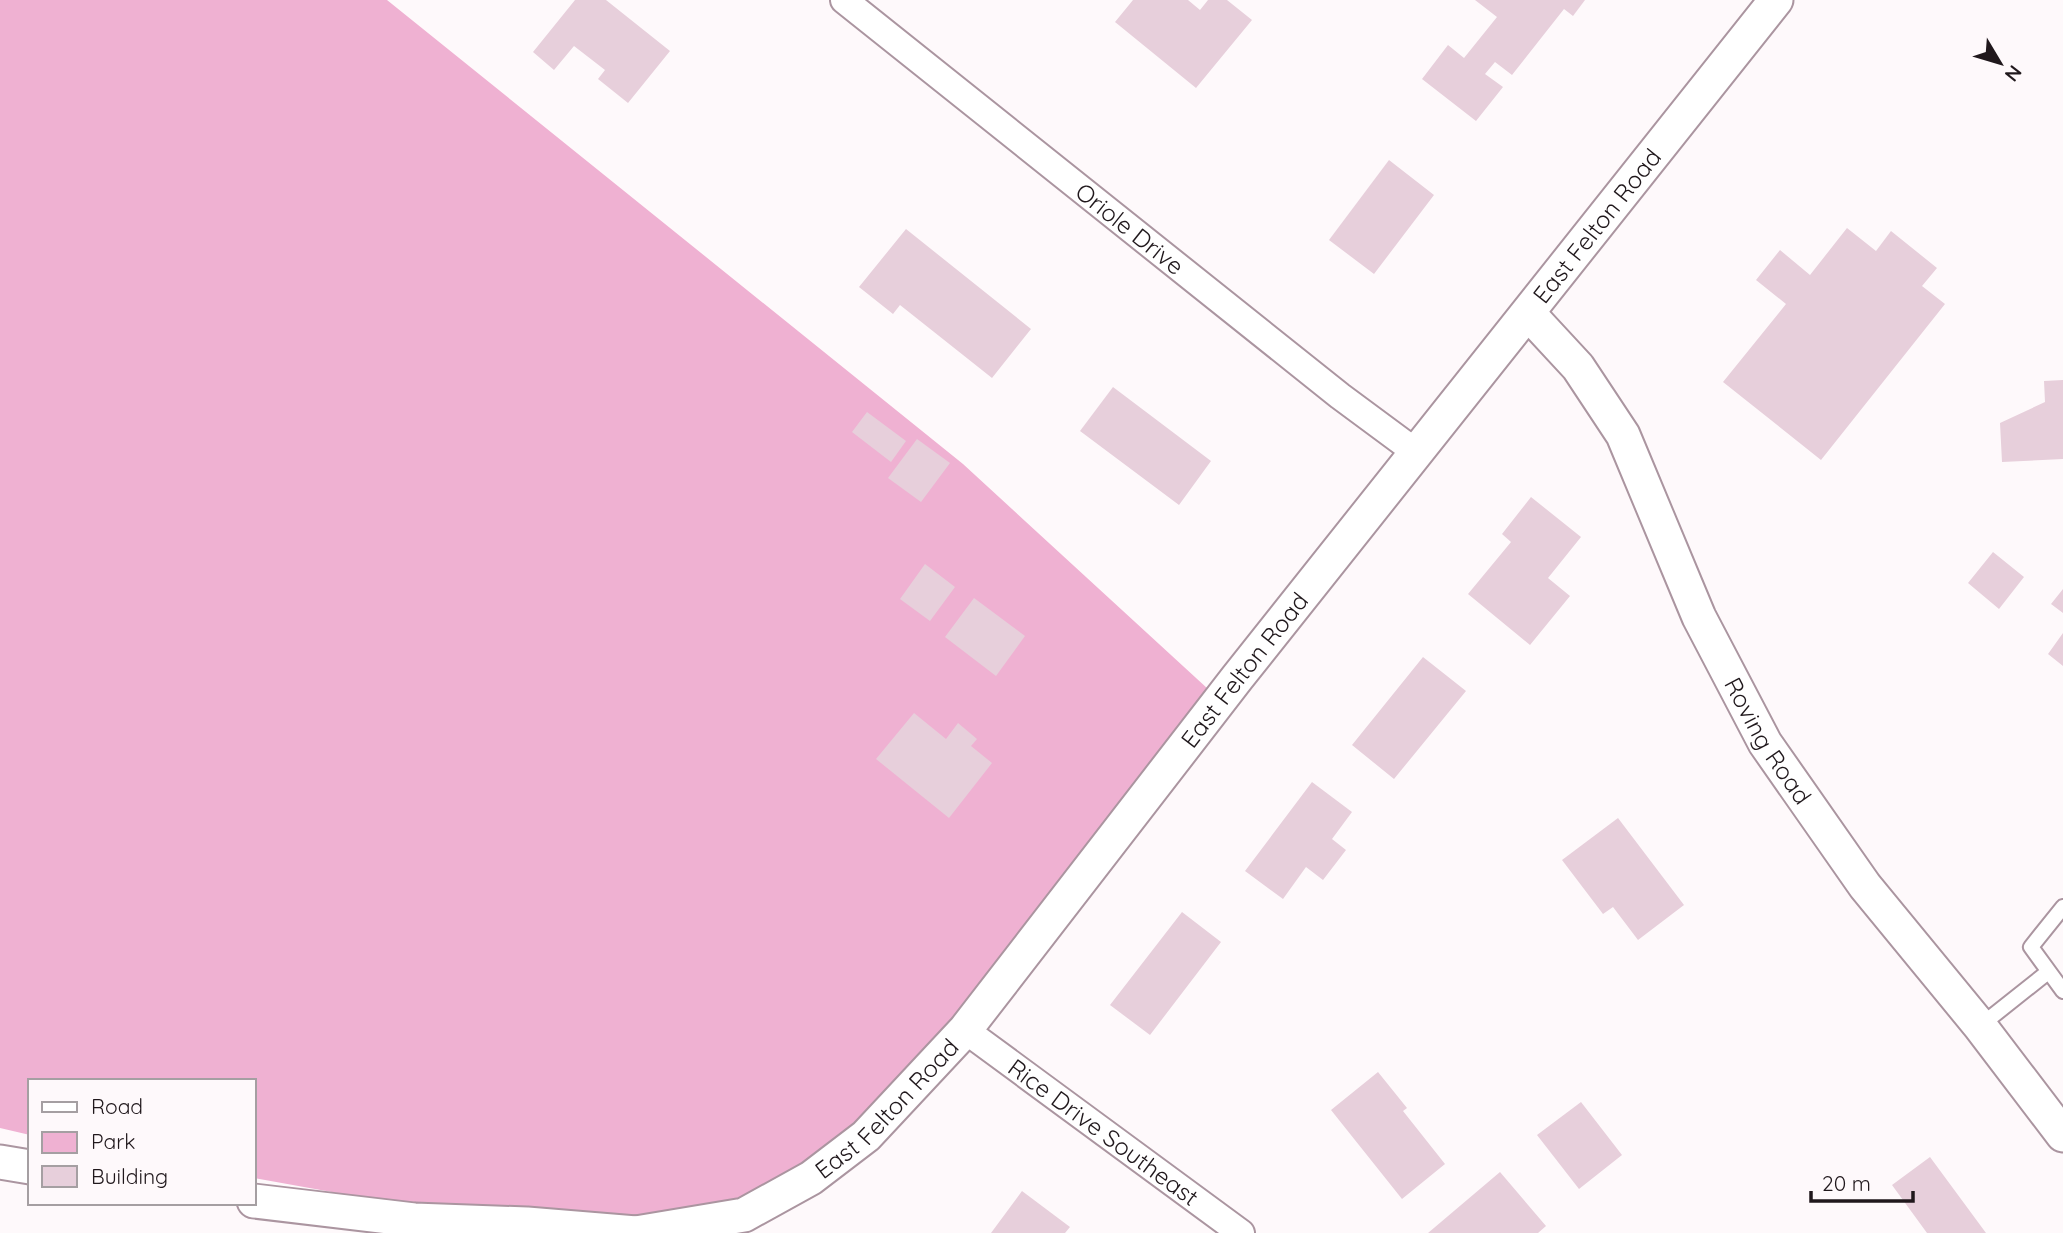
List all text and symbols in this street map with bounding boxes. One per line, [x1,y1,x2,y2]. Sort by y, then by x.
north arrow [1965,28,2035,98]
text: N [2000,61,2027,86]
street label: East Felton Road [1526,142,1667,309]
street label: Oriole Drive [1070,176,1190,281]
street label: East Felton Road [1174,586,1314,753]
street label: Roving Road [1718,672,1818,810]
street label: East Felton Road [809,1032,964,1185]
street label: Rice Drive Southeast [1002,1052,1205,1212]
legend [28,1079,256,1205]
text: Road [91,1093,143,1119]
text: Park [91,1128,135,1154]
scale bar [1811,1160,1912,1204]
text: Building [91,1163,168,1189]
text: 20 m [1822,1170,1871,1196]

